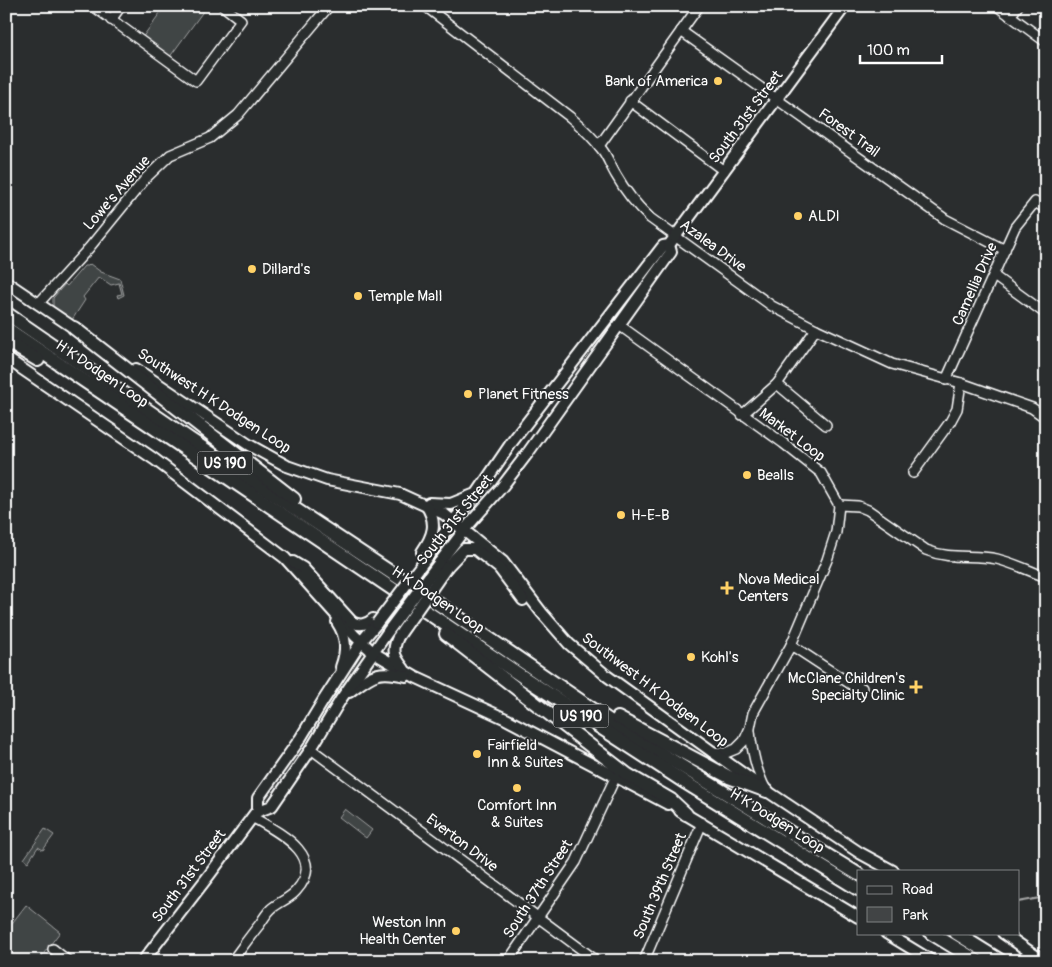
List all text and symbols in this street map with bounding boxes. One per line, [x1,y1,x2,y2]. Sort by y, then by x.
scale bar [860,32,942,64]
text: 100 m [867,41,910,60]
street label: South 31st Street [705,66,788,167]
place label: Bank of America [605,72,708,91]
marker: Bank of America [712,75,724,87]
street label: Forest Trail [815,104,883,162]
street label: Lowe's Avenue [79,151,155,234]
place label: ALDI [808,207,840,226]
marker: ALDI [792,210,804,222]
street label: Azalea Drive [676,216,750,277]
street label: Camellia Drive [948,239,1002,329]
place label: Dillard's [262,260,311,279]
marker: Dillard's [246,263,258,275]
place label: Temple Mall [368,287,442,306]
marker: Temple Mall [352,290,364,302]
street label: H K Dodgen Loop [52,336,152,412]
street label: Southwest H K Dodgen Loop [134,344,294,458]
place label: Planet Fitness [478,385,569,404]
marker: Planet Fitness [462,388,474,400]
street label: Market Loop [755,404,829,466]
road number: US 190 [198,452,252,474]
place label: Bealls [757,466,794,485]
marker: Bealls [741,469,753,481]
street label: South 31st Street [412,470,498,569]
place label: H-E-B [631,506,670,525]
marker: H-E-B [615,509,627,521]
street label: H K Dodgen Loop [388,562,488,638]
place label: Nova Medical Centers [738,570,820,606]
marker: Nova Medical Centers [720,581,734,595]
street label: Southwest H K Dodgen Loop [578,629,732,751]
place label: Kohl's [701,648,739,667]
marker: Kohl's [685,651,697,663]
place label: McClane Children's Specialty Clinic [788,669,905,705]
marker: McClane Children's Specialty Clinic [909,680,923,694]
road number: US 190 [554,704,608,728]
place label: Fairfield Inn & Suites [487,736,564,772]
marker: Fairfield Inn & Suites [471,748,483,760]
marker: Comfort Inn & Suites [511,782,523,794]
street label: H K Dodgen Loop [726,784,828,858]
place label: Comfort Inn & Suites [477,796,557,832]
street label: Everton Drive [422,810,502,877]
street label: South 31st Street [148,825,231,926]
street label: South 39th Street [629,829,691,942]
street label: South 37th Street [499,835,578,942]
legend [857,870,1020,934]
text: Road [902,880,933,899]
text: Park [902,906,929,925]
place label: Weston Inn Health Center [359,913,447,949]
marker: Weston Inn Health Center [450,925,462,937]

